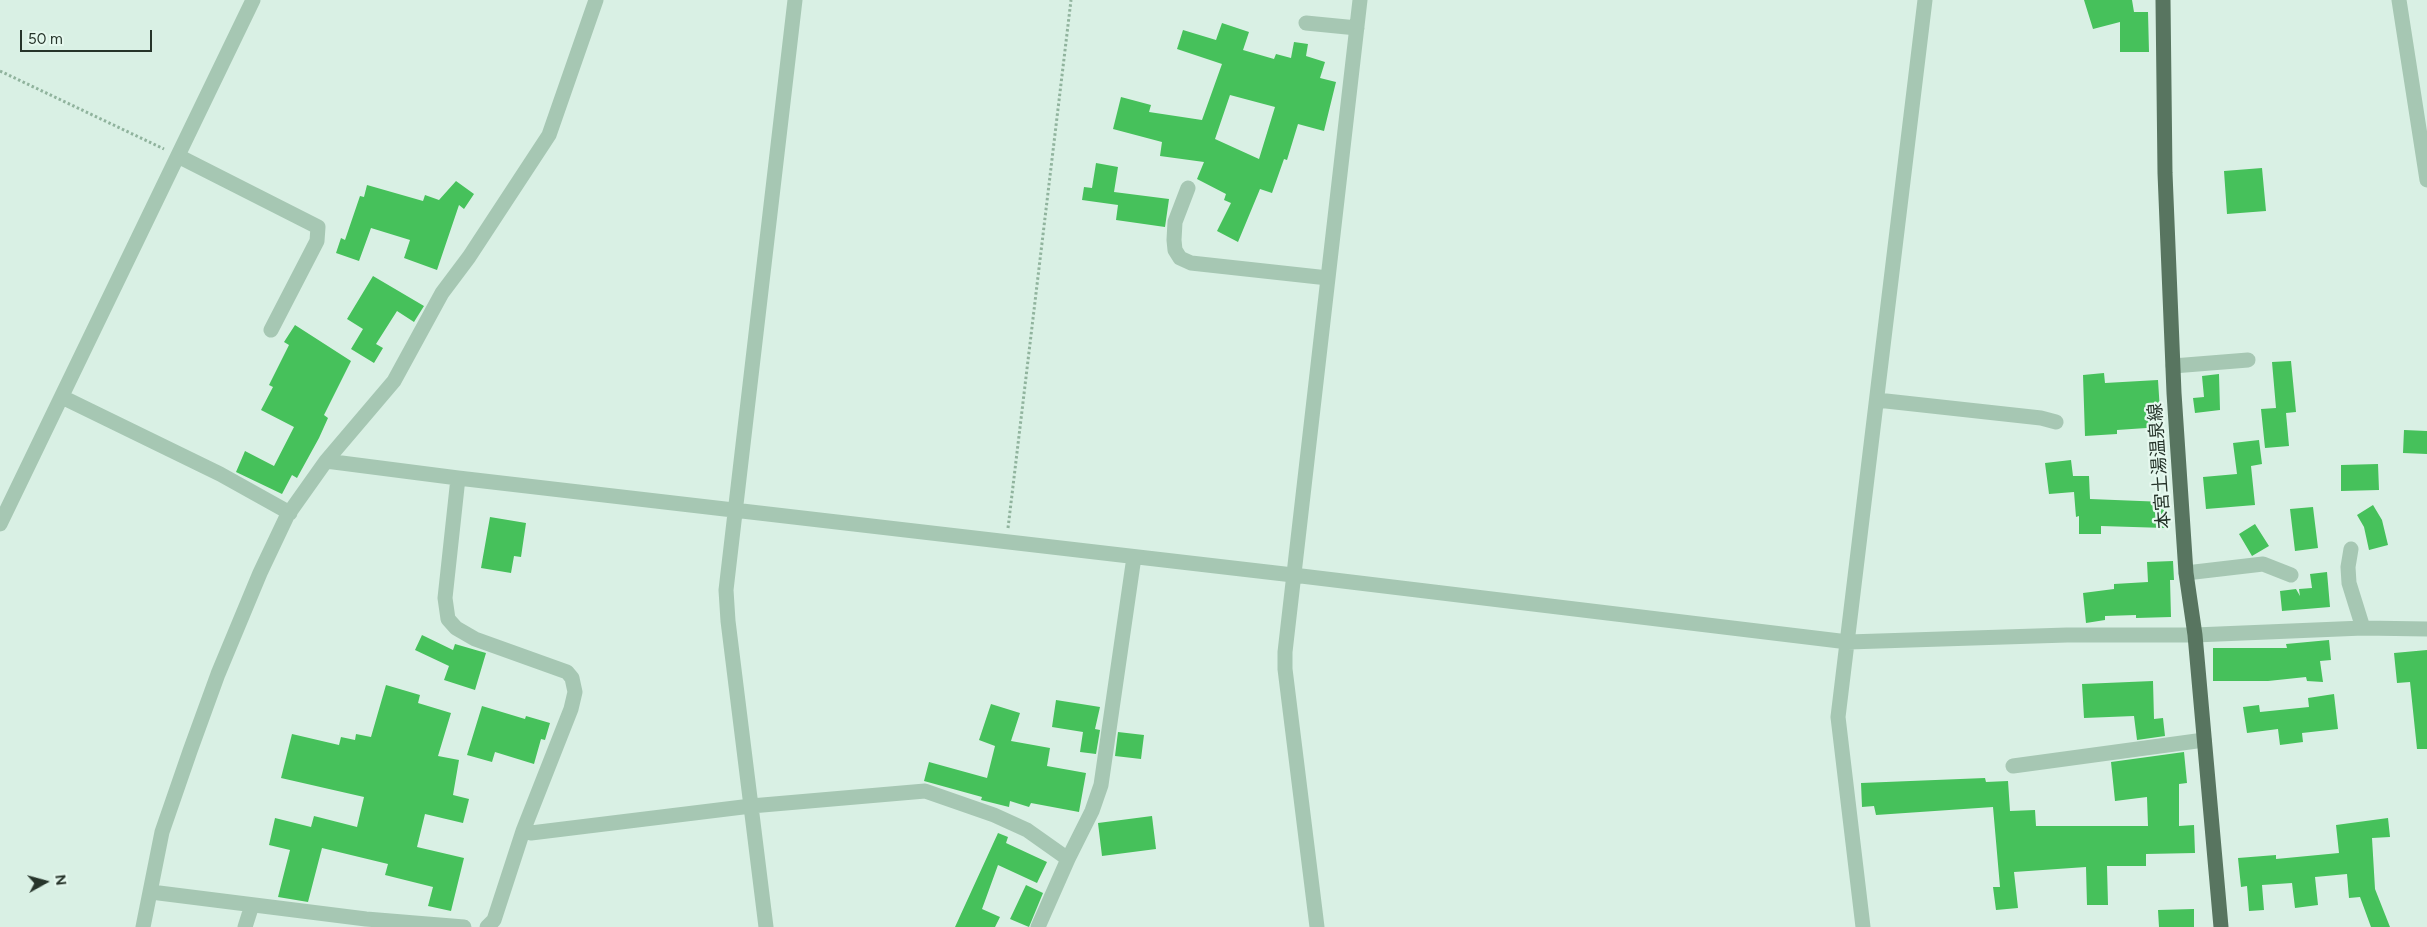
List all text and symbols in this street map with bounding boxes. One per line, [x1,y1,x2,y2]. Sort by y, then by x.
scale bar [22,20,155,52]
text: 50 m [28,30,63,48]
street label: 本宮土湯温泉線 [2145,402,2175,530]
north arrow [20,857,70,907]
text: N [51,874,69,887]

